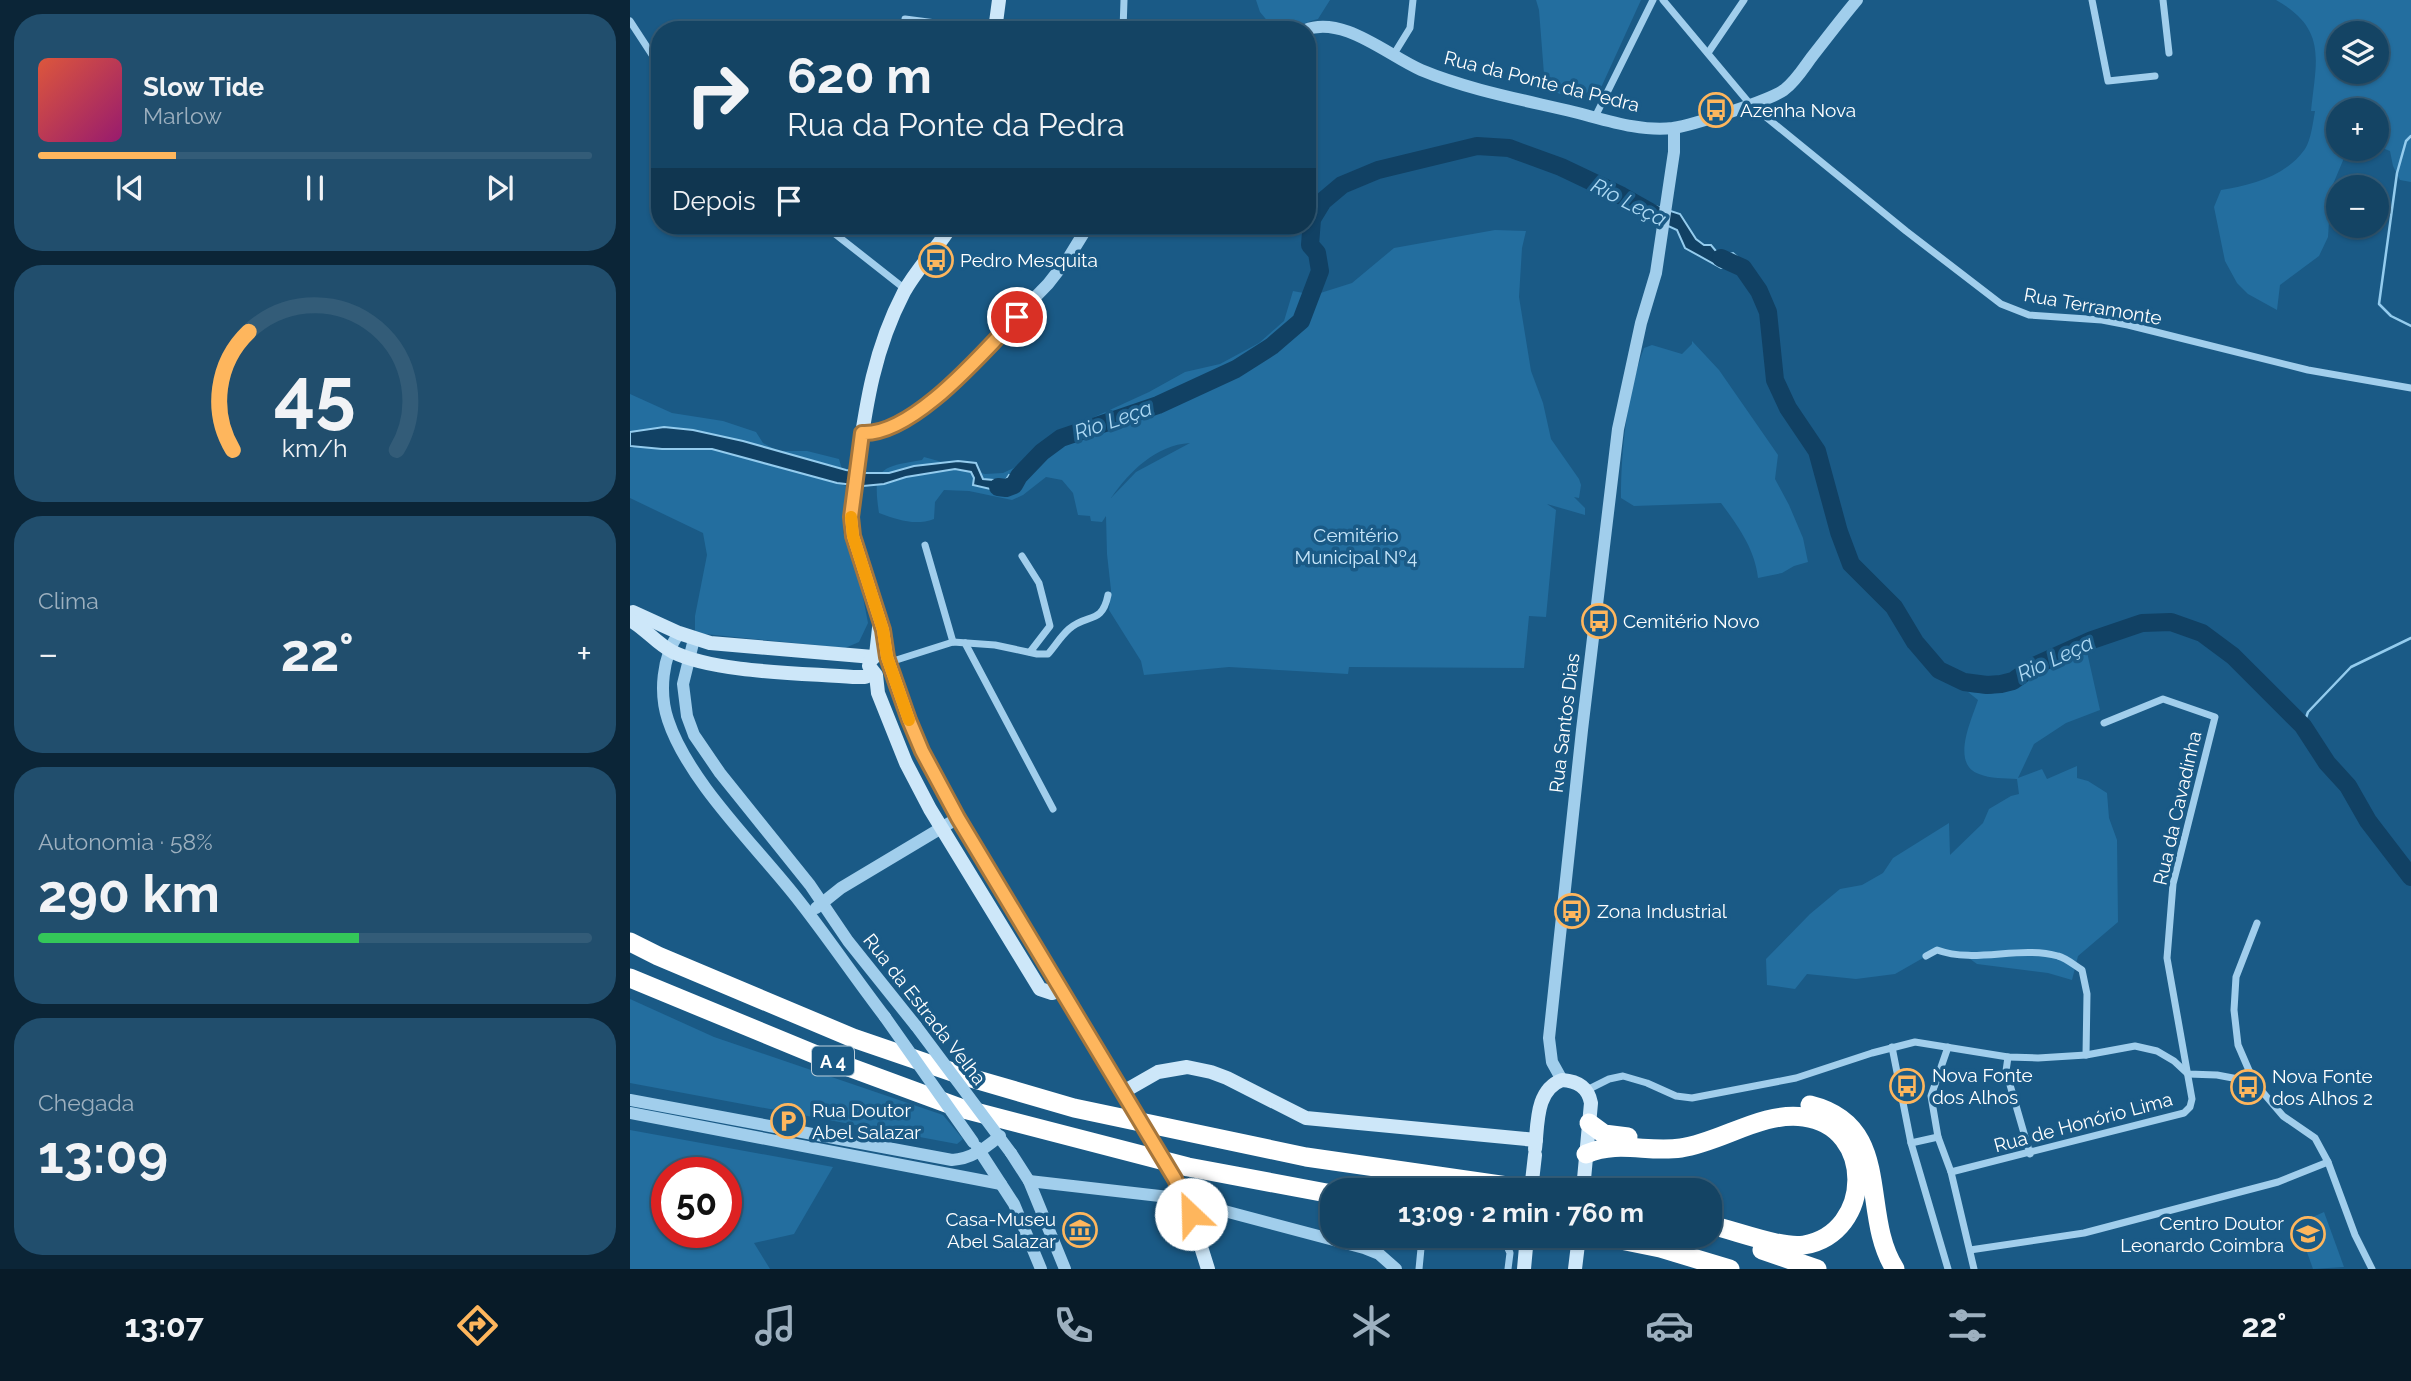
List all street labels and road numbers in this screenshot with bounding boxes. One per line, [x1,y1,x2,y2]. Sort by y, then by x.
street label: Rua da Ponte da Pedra [1442,46,1642,116]
street label: Rua Terramonte [2022,283,2164,329]
street label: Rua Santos Dias [1545,652,1583,794]
street label: Rua da Cavadinha [2149,729,2205,887]
street label: Rua da Estrada Velha [859,929,991,1089]
road number: A 4 [812,1046,854,1076]
street label: Rua de Honório Lima [1991,1088,2175,1156]

